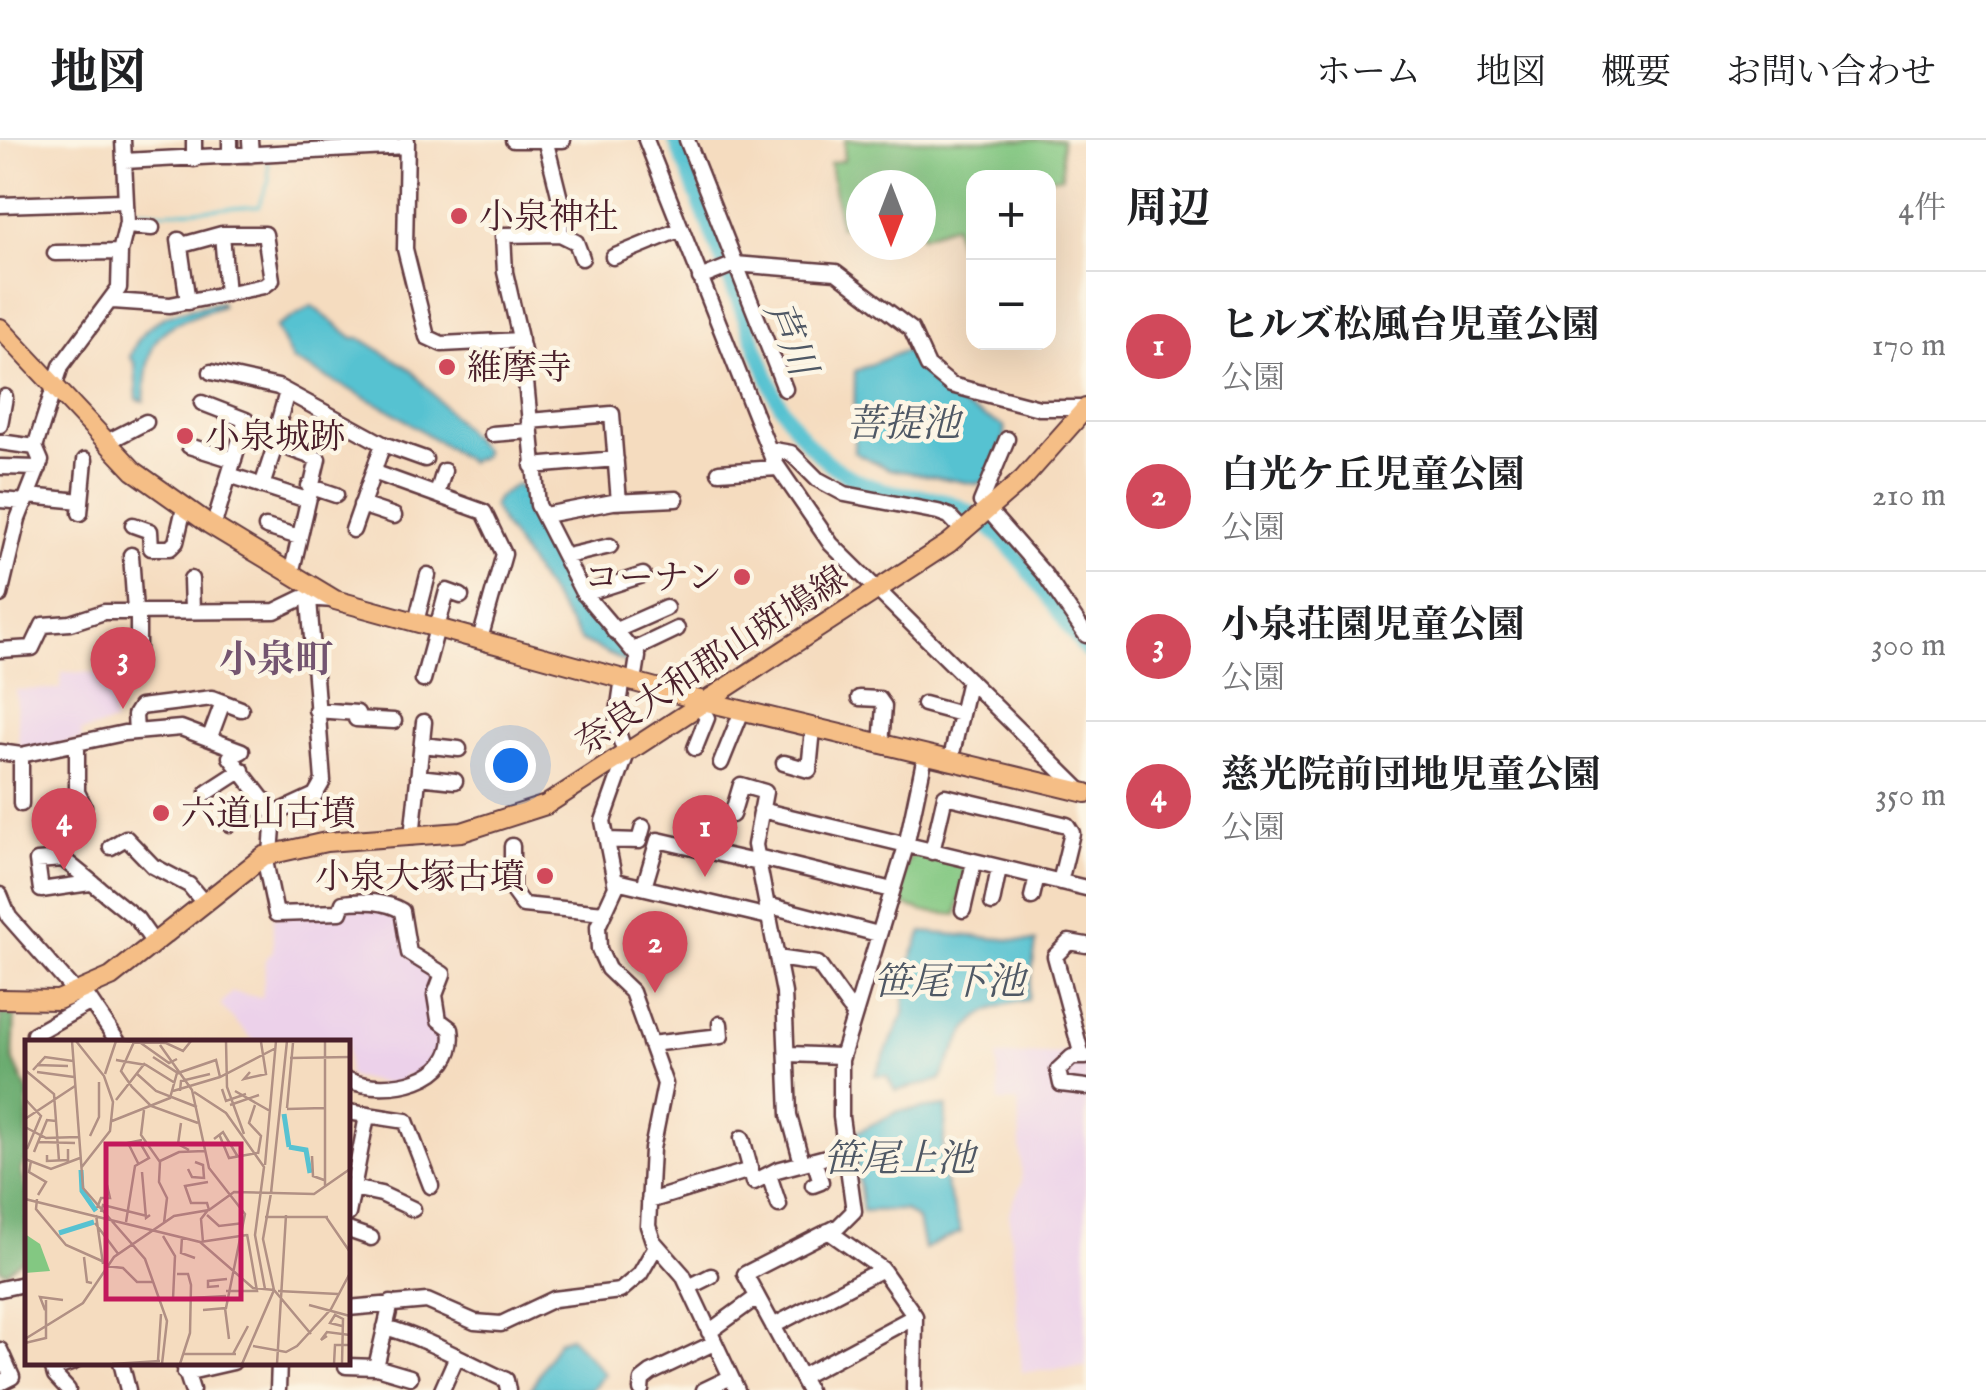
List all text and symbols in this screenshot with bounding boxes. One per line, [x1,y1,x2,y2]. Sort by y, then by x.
text: 地図 [50,45,146,105]
text: ホーム [1316,51,1421,96]
text: 地図 [1476,51,1546,96]
text: 概要 [1601,51,1671,96]
text: お問い合わせ [1726,51,1936,96]
north arrow [846,170,936,260]
map controls [966,170,1056,350]
button: + [966,170,1056,260]
text: 周辺 [1126,184,1210,237]
text: 4件 [1898,189,1946,230]
place label: 小泉神社 [479,196,619,241]
marker: 小泉神社 [448,205,470,227]
button: − [966,260,1056,350]
water label: 芦川 [752,295,826,387]
text: ヒルズ松風台児童公園 [1221,303,1600,351]
text: 1 [1153,326,1164,367]
text: 170 m [1872,326,1946,367]
place label: 維摩寺 [467,347,572,392]
marker: 維摩寺 [436,356,458,378]
text: 公園 [1221,359,1285,400]
water label: 菩提池 [846,402,964,450]
place label: 小泉城跡 [205,416,345,461]
marker: 小泉城跡 [174,425,196,447]
text: 白光ケ丘児童公園 [1221,453,1525,501]
text: 2 [1151,476,1166,517]
text: 210 m [1872,476,1946,517]
text: 公園 [1221,509,1285,550]
street label: 奈良大和郡山斑鳩線 [568,557,857,767]
place label: コーナン [584,557,722,602]
marker: コーナン [731,566,753,588]
text: 小泉荘園児童公園 [1221,603,1525,651]
pin: 3 [90,626,156,709]
text: 3 [1153,626,1164,667]
text: 300 m [1871,626,1946,667]
district label: 小泉町 [219,638,333,686]
text: 公園 [1221,659,1285,700]
your location [485,740,536,791]
text: 慈光院前団地児童公園 [1221,753,1601,801]
text: 4 [1151,776,1166,817]
text: 350 m [1875,776,1946,817]
pin: 4 [32,788,96,870]
place label: 六道山古墳 [181,793,356,838]
pin: 1 [672,794,738,877]
marker: 六道山古墳 [150,802,172,824]
text: 公園 [1221,809,1285,850]
place label: 小泉大塚古墳 [315,856,525,901]
marker: 小泉大塚古墳 [534,865,556,887]
pin: 2 [622,910,688,993]
water label: 笹尾下池 [873,960,1029,1008]
inset map [25,1040,350,1365]
water label: 笹尾上池 [823,1137,979,1185]

